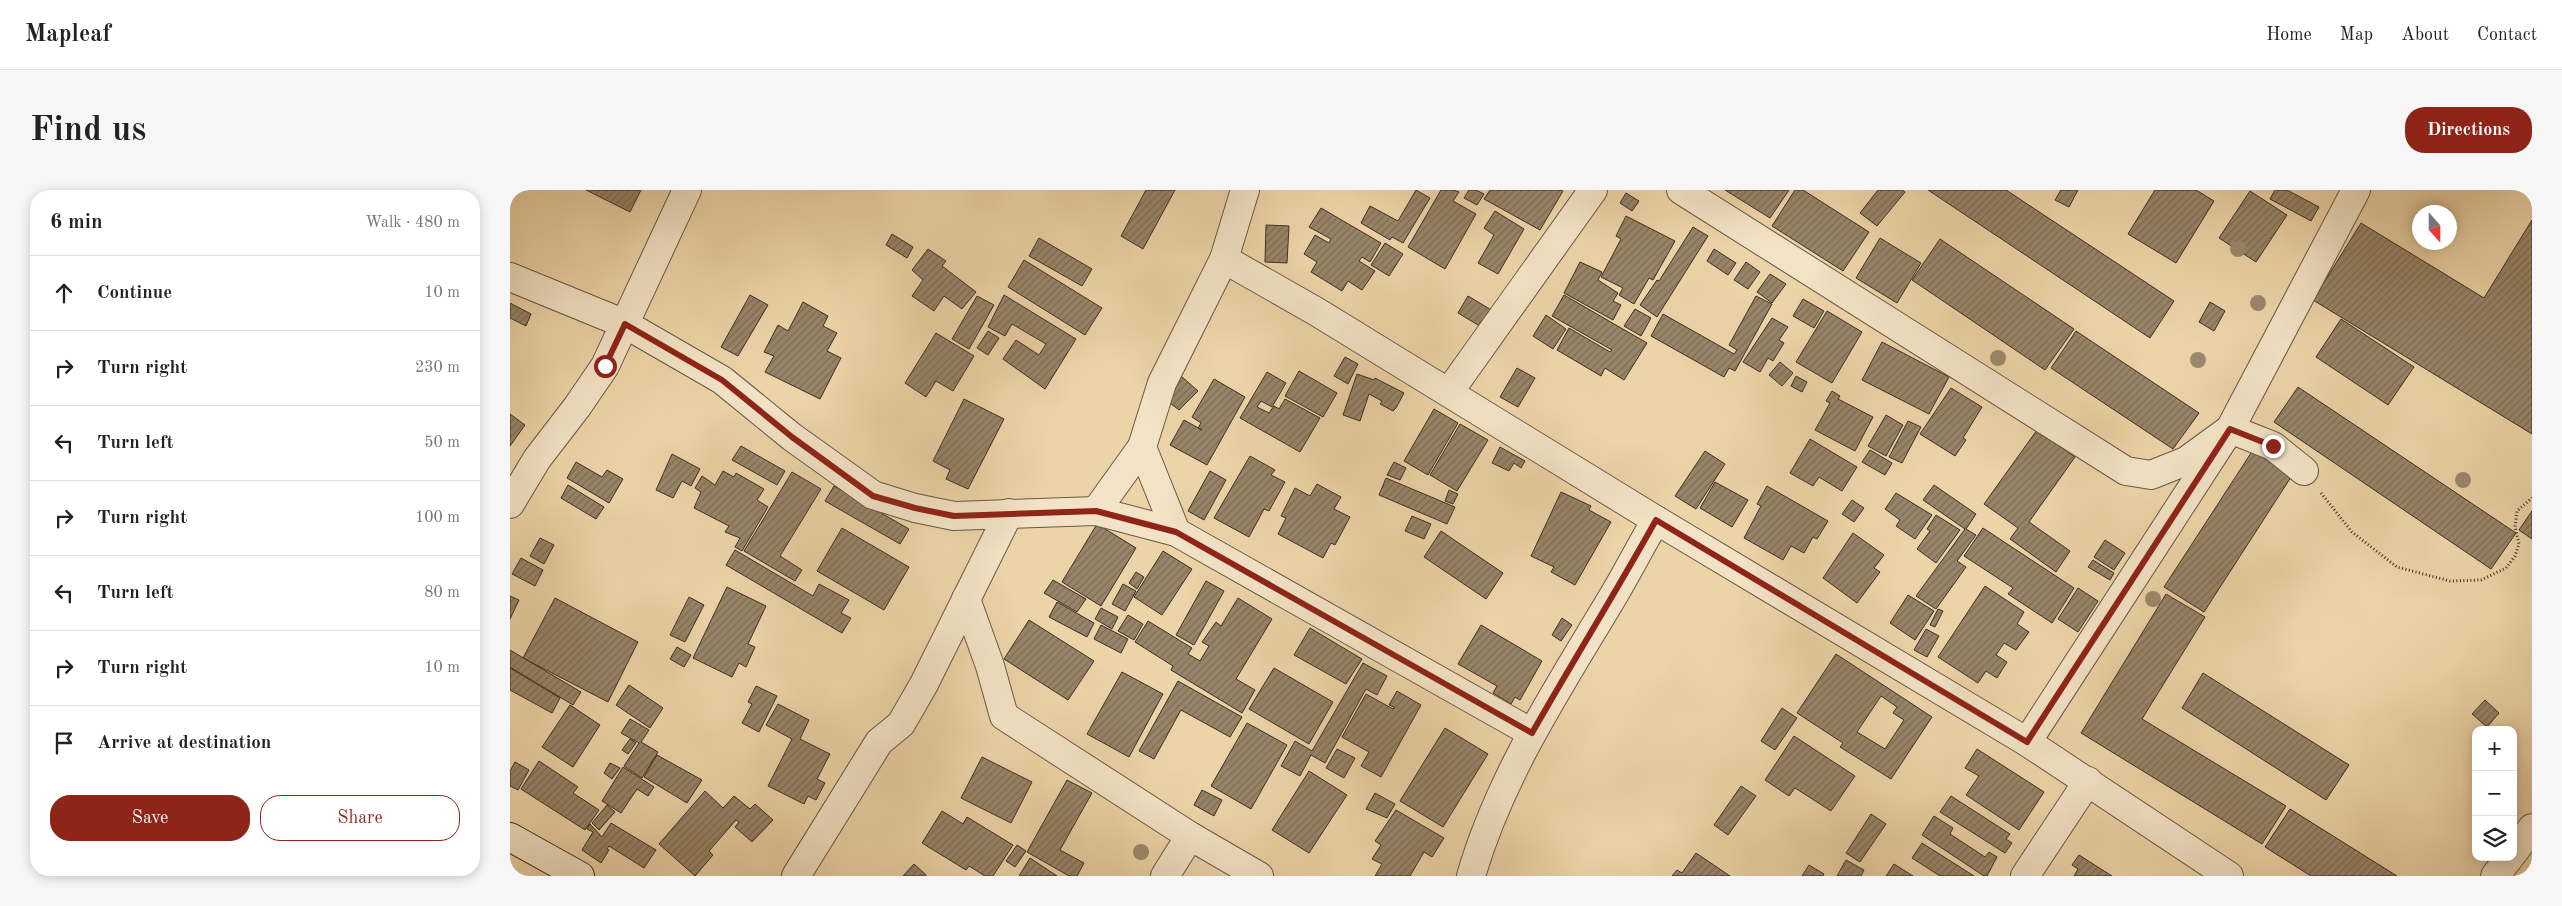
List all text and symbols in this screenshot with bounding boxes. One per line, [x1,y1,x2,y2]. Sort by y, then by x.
text: Mapleaf [25,23,111,47]
text: Home [2266,26,2312,44]
text: Map [2340,26,2373,44]
text: About [2401,26,2449,44]
text: Contact [2477,26,2537,44]
button: Directions [2405,107,2532,153]
text: Find us [30,113,146,148]
north arrow [2412,205,2457,250]
text: 6 min [50,212,103,233]
text: Walk · 480 m [365,215,460,231]
icon: ahead [50,279,78,307]
text: Continue [97,284,172,303]
text: 10 m [424,285,460,301]
icon: right [50,354,78,382]
route start [594,355,617,378]
text: Turn right [97,359,187,378]
text: 230 m [415,360,460,376]
icon: left [50,429,78,457]
text: Turn left [97,434,174,453]
text: 50 m [424,435,460,451]
route end [2262,435,2285,458]
icon: right [50,504,78,532]
text: Turn right [97,509,187,528]
text: 100 m [415,510,460,526]
icon: left [50,579,78,607]
text: Turn left [97,584,174,603]
text: 80 m [424,585,460,601]
icon: right [50,654,78,682]
text: Turn right [97,659,187,678]
text: 10 m [424,660,460,676]
map controls [2472,726,2517,861]
button: + [2472,726,2517,771]
icon: arrive [50,729,78,757]
text: Arrive at destination [97,734,271,753]
button: − [2472,771,2517,816]
button: Save [50,795,250,841]
button: Share [260,795,460,841]
button: layers [2472,816,2517,861]

